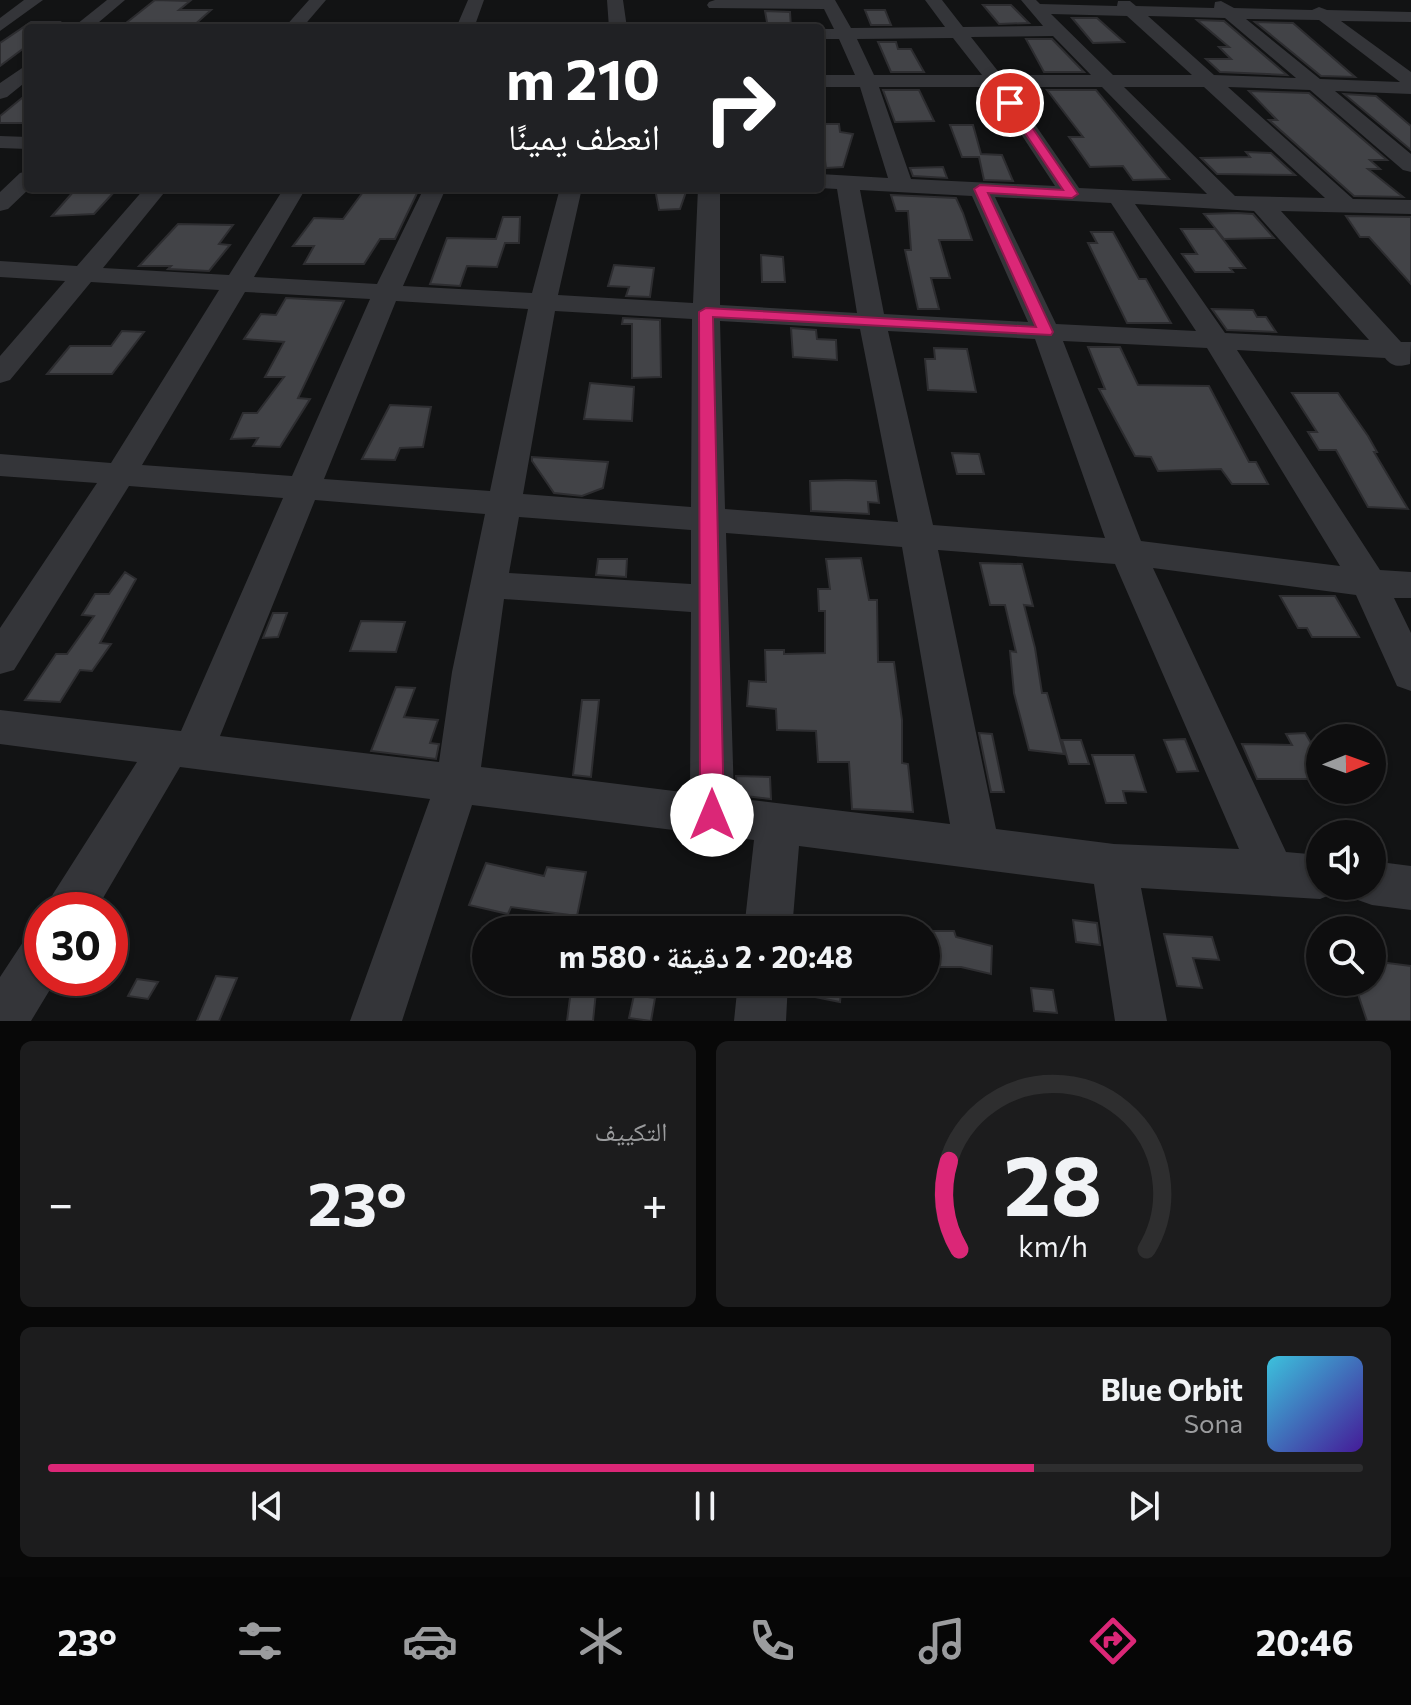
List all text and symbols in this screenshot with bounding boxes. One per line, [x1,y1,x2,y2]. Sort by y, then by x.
text: 210 m [506,43,660,112]
icon: right [688,56,792,160]
pin [976,69,1044,137]
icon: arrive [988,81,1032,125]
text: انعطف يمينًا [508,113,660,157]
north arrow [1306,724,1386,804]
map controls [1306,724,1386,996]
position arrow [670,773,754,857]
button: sound [1306,820,1386,900]
speed limit sign: 30 [24,892,128,996]
button: search [1306,916,1386,996]
text: 20:48 · 2 دقيقة · 580 m [559,937,853,974]
text: التكييف [595,1115,668,1146]
text: 28 [1004,1131,1102,1233]
text: 23° [308,1165,407,1238]
text: − [48,1175,73,1229]
text: + [642,1175,668,1229]
text: km/h [1018,1228,1088,1263]
text: Blue Orbit [1101,1370,1243,1407]
text: Sona [1184,1407,1243,1438]
icon: previous [245,1484,289,1528]
icon: pause [683,1484,727,1528]
icon: next [1122,1484,1166,1528]
icon: filters [232,1613,288,1669]
icon: car [402,1613,458,1669]
icon: climate [573,1613,629,1669]
icon: phone [744,1613,800,1669]
icon: music [914,1613,970,1669]
icon: directions [1085,1613,1141,1669]
text: 23° [57,1619,117,1663]
text: 20:46 [1256,1619,1354,1663]

